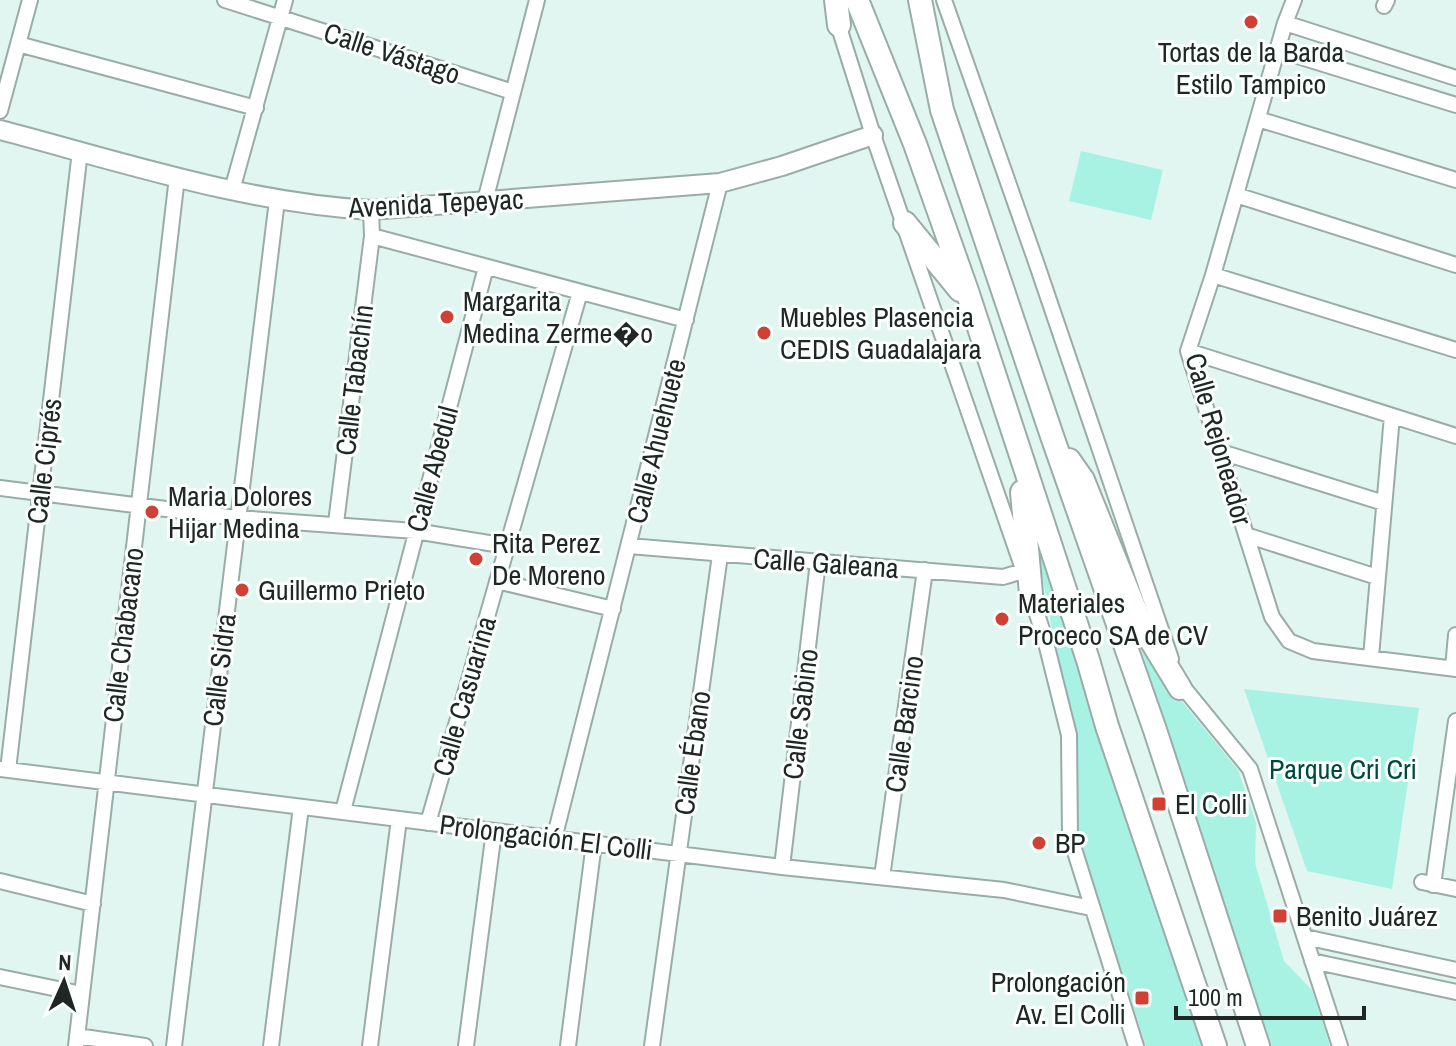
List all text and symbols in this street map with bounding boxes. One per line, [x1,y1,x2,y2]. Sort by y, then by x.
street label: Calle Vástago [319,13,465,93]
marker: Tortas de la Barda Estilo Tampico [1242,13,1260,31]
place label: Tortas de la Barda Estilo Tampico [1158,33,1344,103]
street label: Avenida Tepeyac [346,179,525,227]
place label: Margarita Medina Zerme�o [463,282,653,352]
place label: Muebles Plasencia CEDIS Guadalajara [780,298,982,368]
street label: Calle Tabachín [326,302,382,458]
marker: Margarita Medina Zerme�o [438,308,456,326]
marker: Muebles Plasencia CEDIS Guadalajara [755,324,773,342]
street label: Calle Rejoneador [1176,349,1262,530]
street label: Calle Ahuehuete [617,355,695,527]
street label: Calle Ciprés [17,396,71,526]
street label: Calle Abedul [397,402,467,536]
place label: Maria Dolores Hijar Medina [168,477,312,547]
marker: Maria Dolores Hijar Medina [143,503,161,521]
place label: Rita Perez De Moreno [492,524,606,594]
street label: Calle Galeana [752,539,900,587]
street label: Calle Chabacano [93,545,153,725]
marker: Rita Perez De Moreno [467,550,485,568]
place label: Guillermo Prieto [258,571,425,609]
marker: Guillermo Prieto [233,581,251,599]
place label: Materiales Proceco SA de CV [1018,584,1209,654]
marker: Materiales Proceco SA de CV [993,610,1011,628]
street label: Calle Sidra [193,611,245,729]
street label: Calle Casuarina [423,611,505,780]
street label: Calle Sabino [773,646,827,782]
street label: Calle Barcino [876,653,932,795]
street label: Calle Ébano [664,688,720,818]
park label: Parque Cri Cri [1269,750,1417,788]
place label: El Colli [1175,785,1248,823]
marker: El Colli [1150,795,1168,813]
street label: Prolongación El Colli [437,805,655,869]
place label: BP [1055,824,1086,862]
marker: BP [1030,834,1048,852]
place label: Benito Juárez [1296,897,1438,935]
marker: Benito Juárez [1271,907,1289,925]
north arrow [24,942,104,1022]
text: N [58,947,72,977]
place label: Prolongación Av. El Colli [991,963,1126,1033]
scale bar [1176,970,1364,1020]
text: 100 m [1188,981,1243,1013]
marker: Prolongación Av. El Colli [1133,989,1151,1007]

